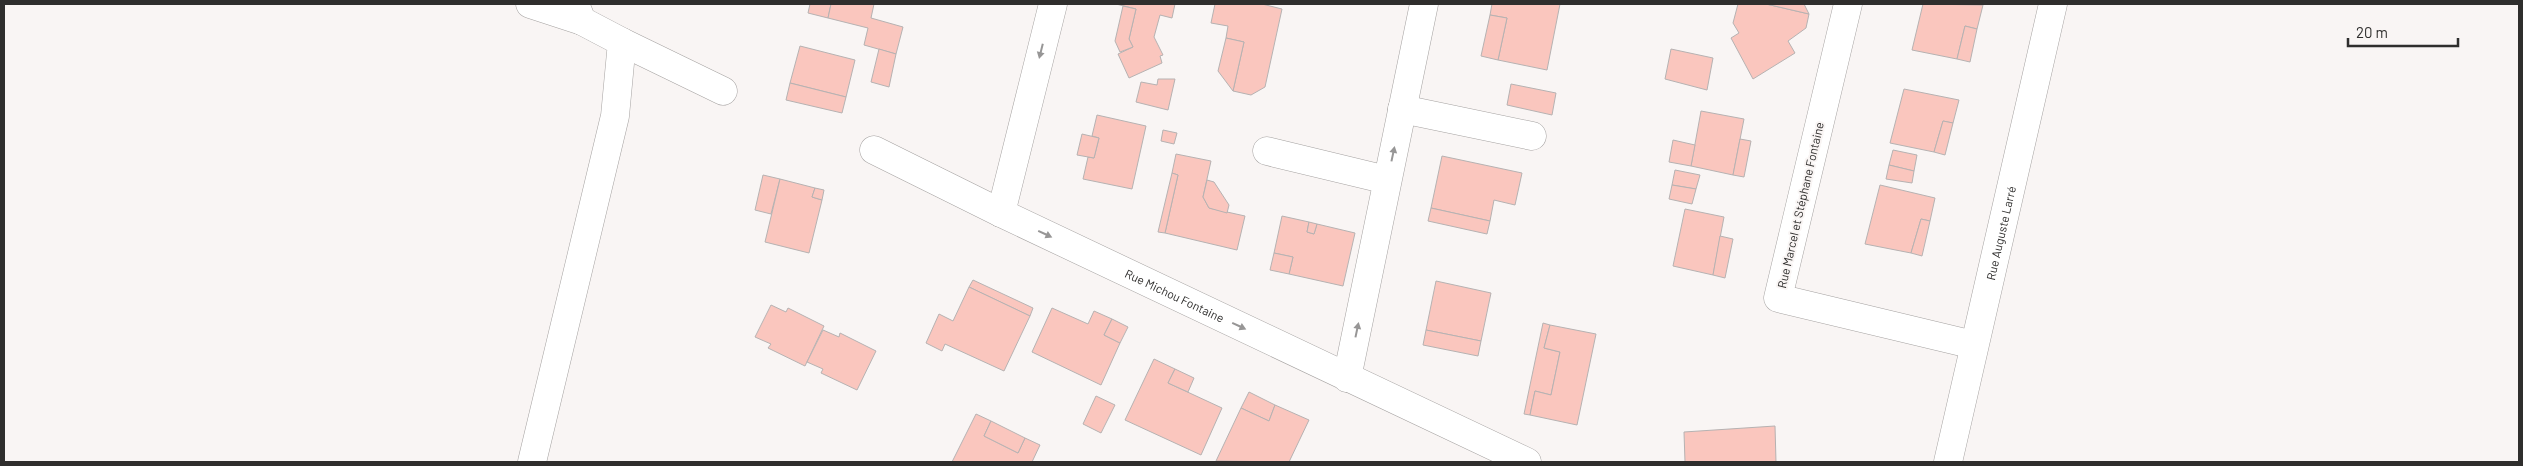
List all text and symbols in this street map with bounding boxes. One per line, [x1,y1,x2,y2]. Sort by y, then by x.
scale bar [2348,15,2458,47]
text: 20 m [2356,23,2388,41]
one-way arrow [1037,44,1045,59]
street label: Rue Marcel et Stéphane Fontaine [1774,121,1826,289]
one-way arrow [1389,146,1397,161]
street label: Rue Auguste Larré [1983,185,2018,281]
one-way arrow [1038,230,1052,238]
street label: Rue Michou Fontaine [1123,266,1227,325]
one-way arrow [1353,322,1361,338]
one-way arrow [1232,323,1246,331]

